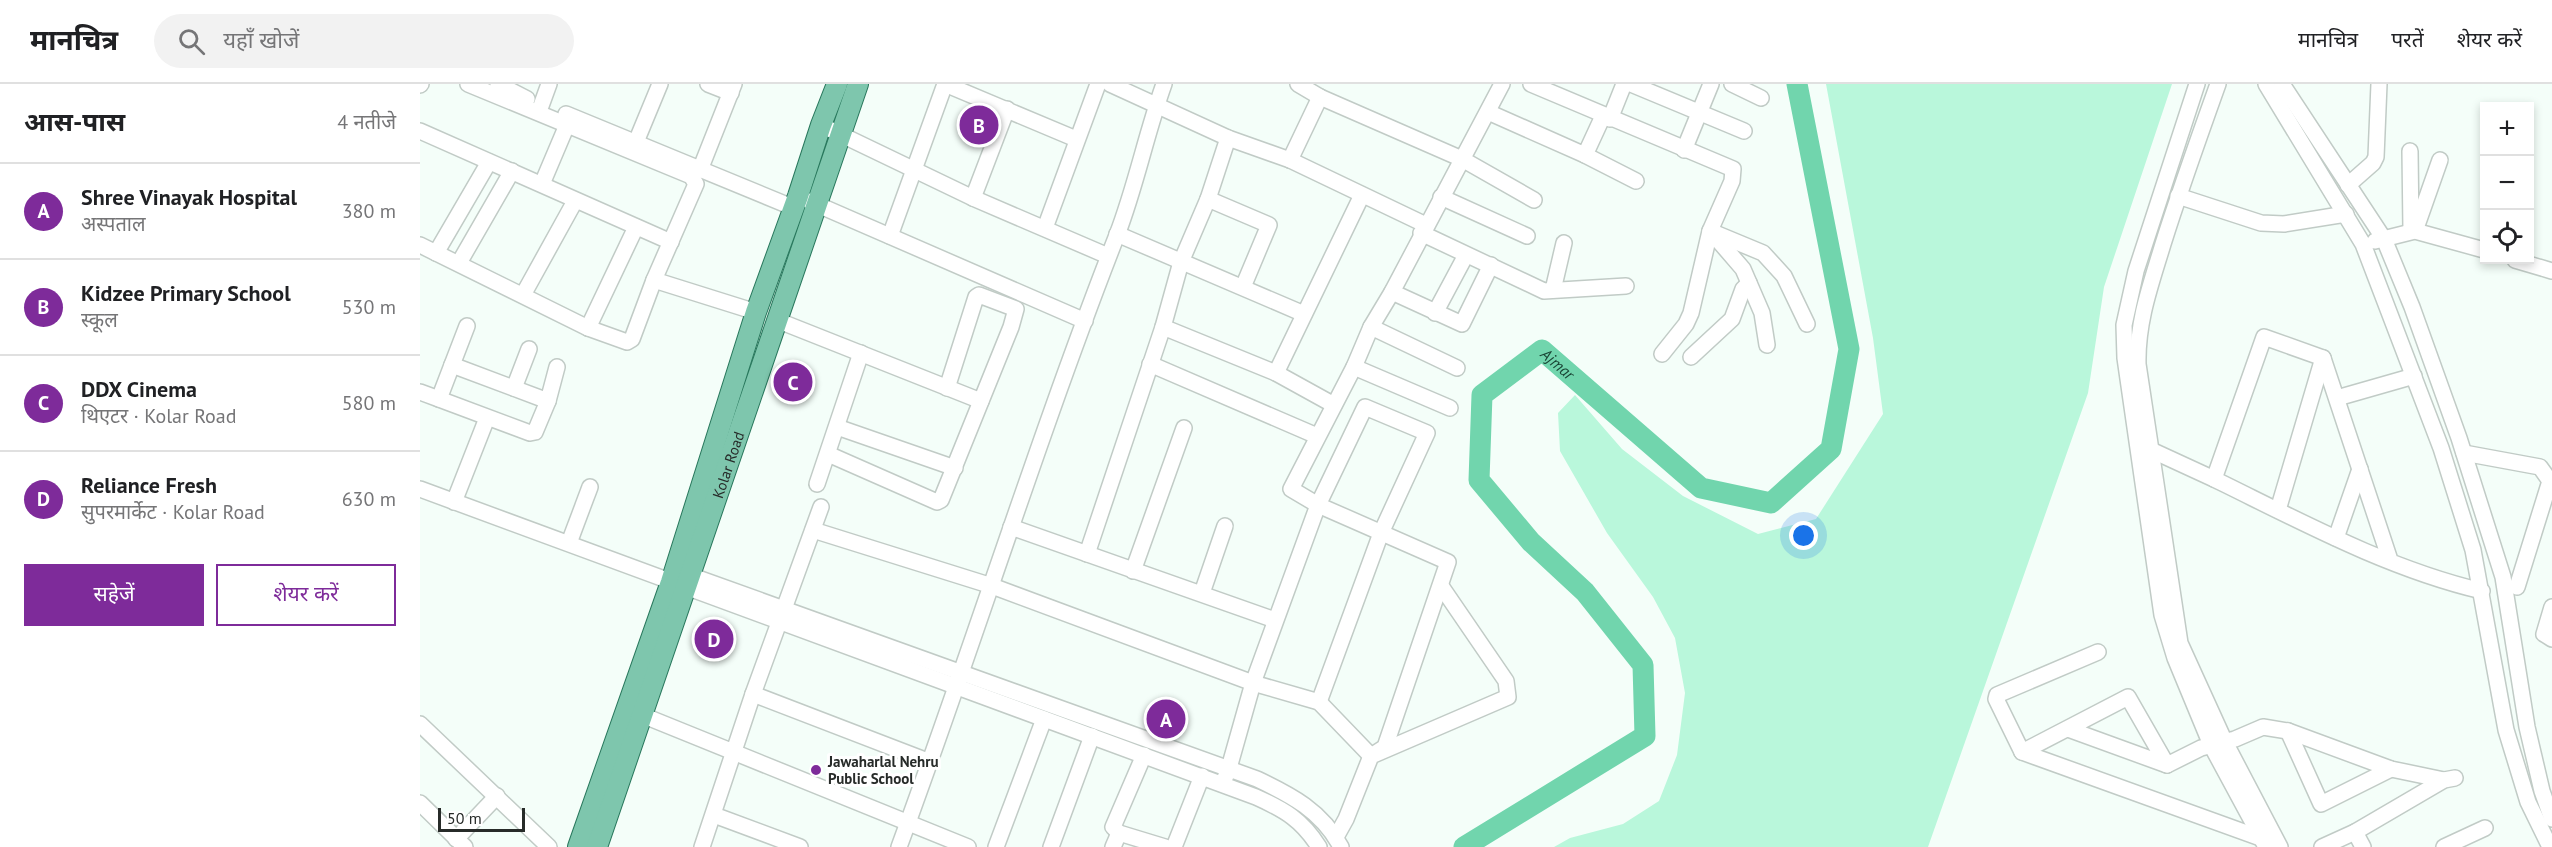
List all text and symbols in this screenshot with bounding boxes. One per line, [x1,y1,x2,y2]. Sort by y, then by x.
search box [154,14,574,68]
text: मानचित्र [30,21,118,58]
icon: search [175,25,208,58]
text: यहाँ खोजें [223,26,299,54]
text: मानचित्र [2298,26,2358,53]
text: परतें [2391,26,2424,53]
text: शेयर करें [2457,26,2522,53]
pin: B [960,102,998,147]
map controls [2480,102,2534,264]
button: + [2480,102,2534,156]
text: आस-पास [24,105,125,138]
text: 4 नतीजे [337,109,396,135]
button: − [2480,156,2534,210]
text: Shree Vinayak Hospital [81,183,297,211]
text: A [37,198,50,224]
text: 380 m [342,198,396,224]
button: locate [2480,210,2534,264]
text: अस्पताल [81,211,146,237]
text: Kidzee Primary School [81,279,291,307]
text: B [38,294,49,320]
text: 530 m [342,294,396,320]
text: स्कूल [81,307,118,333]
water label: Ajmar [1536,343,1580,385]
pin: C [774,360,812,404]
text: DDX Cinema [81,375,197,403]
text: C [38,390,49,416]
text: 580 m [342,390,396,416]
text: थिएटर · Kolar Road [81,403,237,429]
street label: Kolar Road [708,429,748,501]
text: Reliance Fresh [81,471,217,499]
text: D [37,486,50,512]
text: 630 m [342,486,396,512]
text: सुपरमार्केट · Kolar Road [81,499,265,525]
your location [1789,521,1818,550]
button: सहेजें [24,564,204,626]
button: शेयर करें [216,564,396,626]
pin: D [694,616,734,662]
pin: A [1146,696,1186,742]
place label: Jawaharlal Nehru Public School [827,752,939,788]
marker: Jawaharlal Nehru Public School [809,763,823,777]
scale bar [438,805,525,832]
text: 50 m [447,808,482,828]

